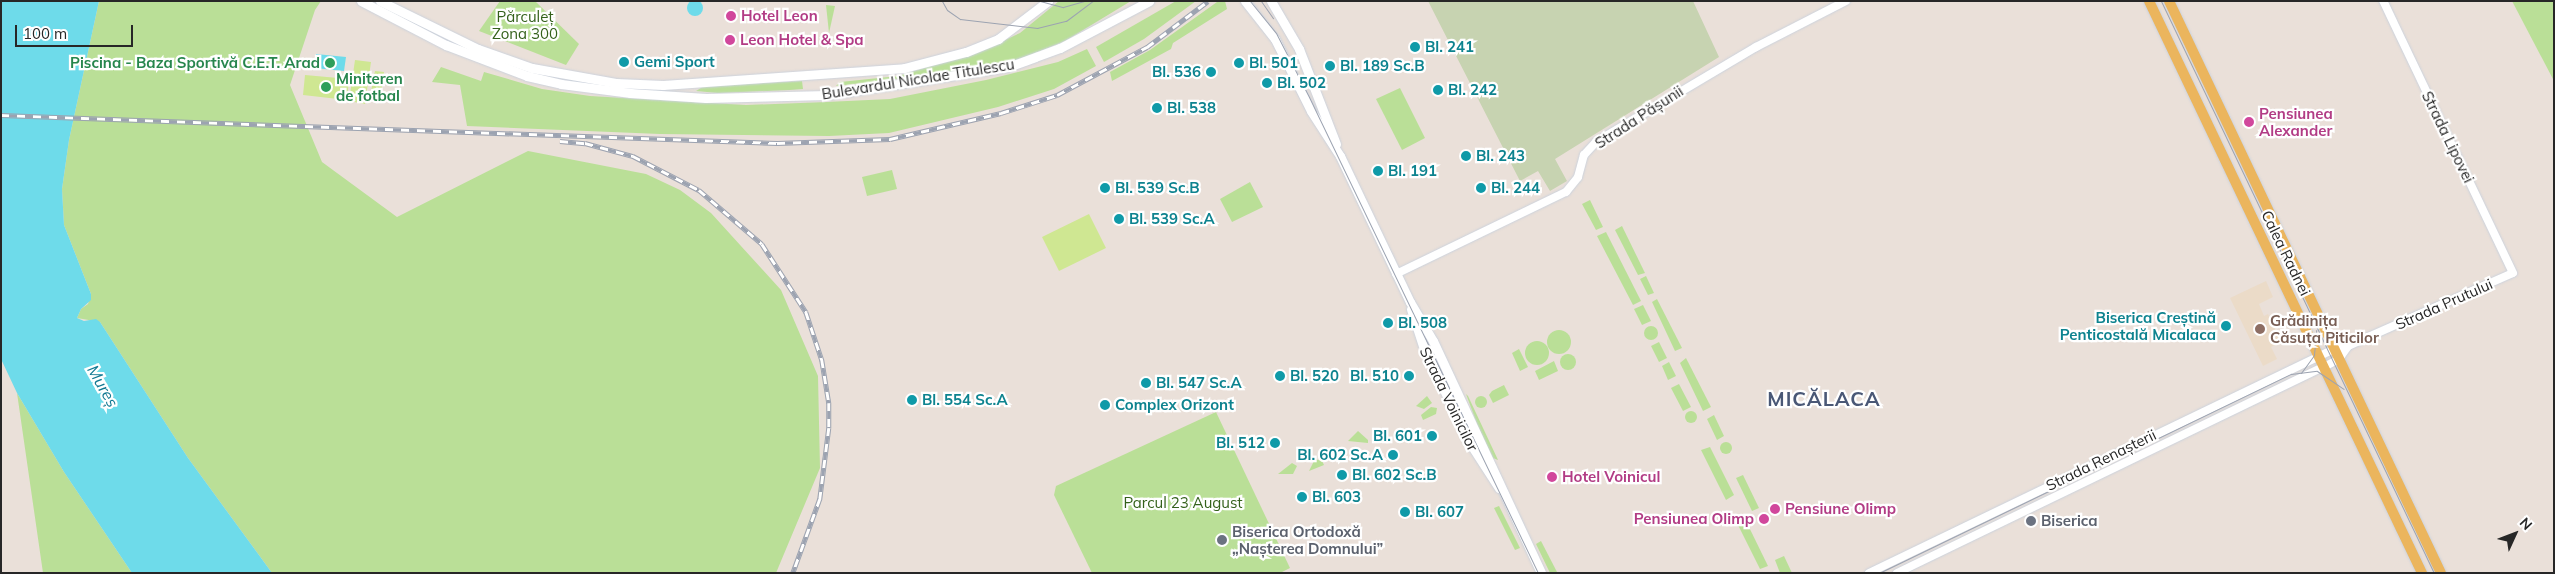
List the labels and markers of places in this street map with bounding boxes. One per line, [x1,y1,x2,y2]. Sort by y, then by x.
place label: Hotel Leon [741,7,818,25]
marker: Hotel Leon [725,10,737,22]
place label: Leon Hotel & Spa [740,31,864,49]
marker: Leon Hotel & Spa [724,34,736,46]
place label: Bl. 241 [1425,38,1474,56]
marker: Bl. 241 [1409,41,1421,53]
place label: Gemi Sport [634,53,715,71]
place label: Piscina - Baza Sportivă C.E.T. Arad [70,54,320,72]
place label: Bl. 501 [1249,54,1298,72]
marker: Gemi Sport [618,56,630,68]
marker: Piscina - Baza Sportivă C.E.T. Arad [324,57,336,69]
marker: Bl. 501 [1233,57,1245,69]
place label: Bl. 189 Sc.B [1340,57,1425,75]
marker: Bl. 189 Sc.B [1324,60,1336,72]
place label: Bl. 536 [1152,63,1201,81]
marker: Bl. 536 [1205,66,1217,78]
place label: Miniteren de fotbal [336,69,403,104]
place label: Bl. 502 [1277,74,1326,92]
marker: Bl. 502 [1261,77,1273,89]
marker: Miniteren de fotbal [320,81,332,93]
place label: Bl. 242 [1448,81,1497,99]
marker: Bl. 242 [1432,84,1444,96]
place label: Bl. 538 [1167,99,1216,117]
marker: Bl. 538 [1151,102,1163,114]
place label: Pensiunea Alexander [2259,104,2333,139]
marker: Pensiunea Alexander [2243,116,2255,128]
place label: Bl. 243 [1476,147,1525,165]
marker: Bl. 243 [1460,150,1472,162]
place label: Bl. 191 [1388,162,1437,180]
marker: Bl. 191 [1372,165,1384,177]
place label: Bl. 539 Sc.B [1115,179,1200,197]
place label: Bl. 244 [1491,179,1540,197]
marker: Bl. 539 Sc.B [1099,182,1111,194]
marker: Bl. 244 [1475,182,1487,194]
place label: Bl. 539 Sc.A [1129,210,1215,228]
marker: Bl. 539 Sc.A [1113,213,1125,225]
place label: Biserica Creștină Penticostală Micalaca [2060,308,2216,343]
place label: Grădinița Căsuța Piticilor [2270,311,2379,346]
place label: Bl. 508 [1398,314,1447,332]
marker: Bl. 508 [1382,317,1394,329]
marker: Biserica Creștină Penticostală Micalaca [2220,320,2232,332]
marker: Grădinița Căsuța Piticilor [2254,323,2266,335]
place label: Bl. 520 [1290,367,1339,385]
place label: Bl. 510 [1350,367,1399,385]
marker: Bl. 520 [1274,370,1286,382]
marker: Bl. 510 [1403,370,1415,382]
place label: Bl. 547 Sc.A [1156,374,1242,392]
marker: Bl. 547 Sc.A [1140,377,1152,389]
place label: Bl. 554 Sc.A [922,391,1008,409]
marker: Bl. 554 Sc.A [906,394,918,406]
place label: Complex Orizont [1115,396,1234,414]
marker: Complex Orizont [1099,399,1111,411]
place label: Bl. 601 [1373,427,1422,445]
marker: Bl. 601 [1426,430,1438,442]
place label: Bl. 512 [1216,434,1265,452]
marker: Bl. 512 [1269,437,1281,449]
place label: Bl. 602 Sc.A [1297,446,1383,464]
marker: Bl. 602 Sc.A [1387,449,1399,461]
place label: Bl. 602 Sc.B [1352,466,1437,484]
place label: Hotel Voinicul [1562,468,1660,486]
marker: Bl. 602 Sc.B [1336,469,1348,481]
marker: Hotel Voinicul [1546,471,1558,483]
place label: Bl. 603 [1312,488,1361,506]
marker: Bl. 603 [1296,491,1308,503]
place label: Pensiune Olimp [1785,500,1896,518]
place label: Bl. 607 [1415,503,1464,521]
marker: Pensiune Olimp [1769,503,1781,515]
marker: Bl. 607 [1399,506,1411,518]
place label: Pensiunea Olimp [1634,510,1754,528]
place label: Biserica [2041,512,2098,530]
marker: Pensiunea Olimp [1758,513,1770,525]
marker: Biserica [2025,515,2037,527]
place label: Biserica Ortodoxă „Nașterea Domnului” [1232,522,1383,557]
marker: Biserica Ortodoxă „Nașterea Domnului” [1216,534,1228,546]

